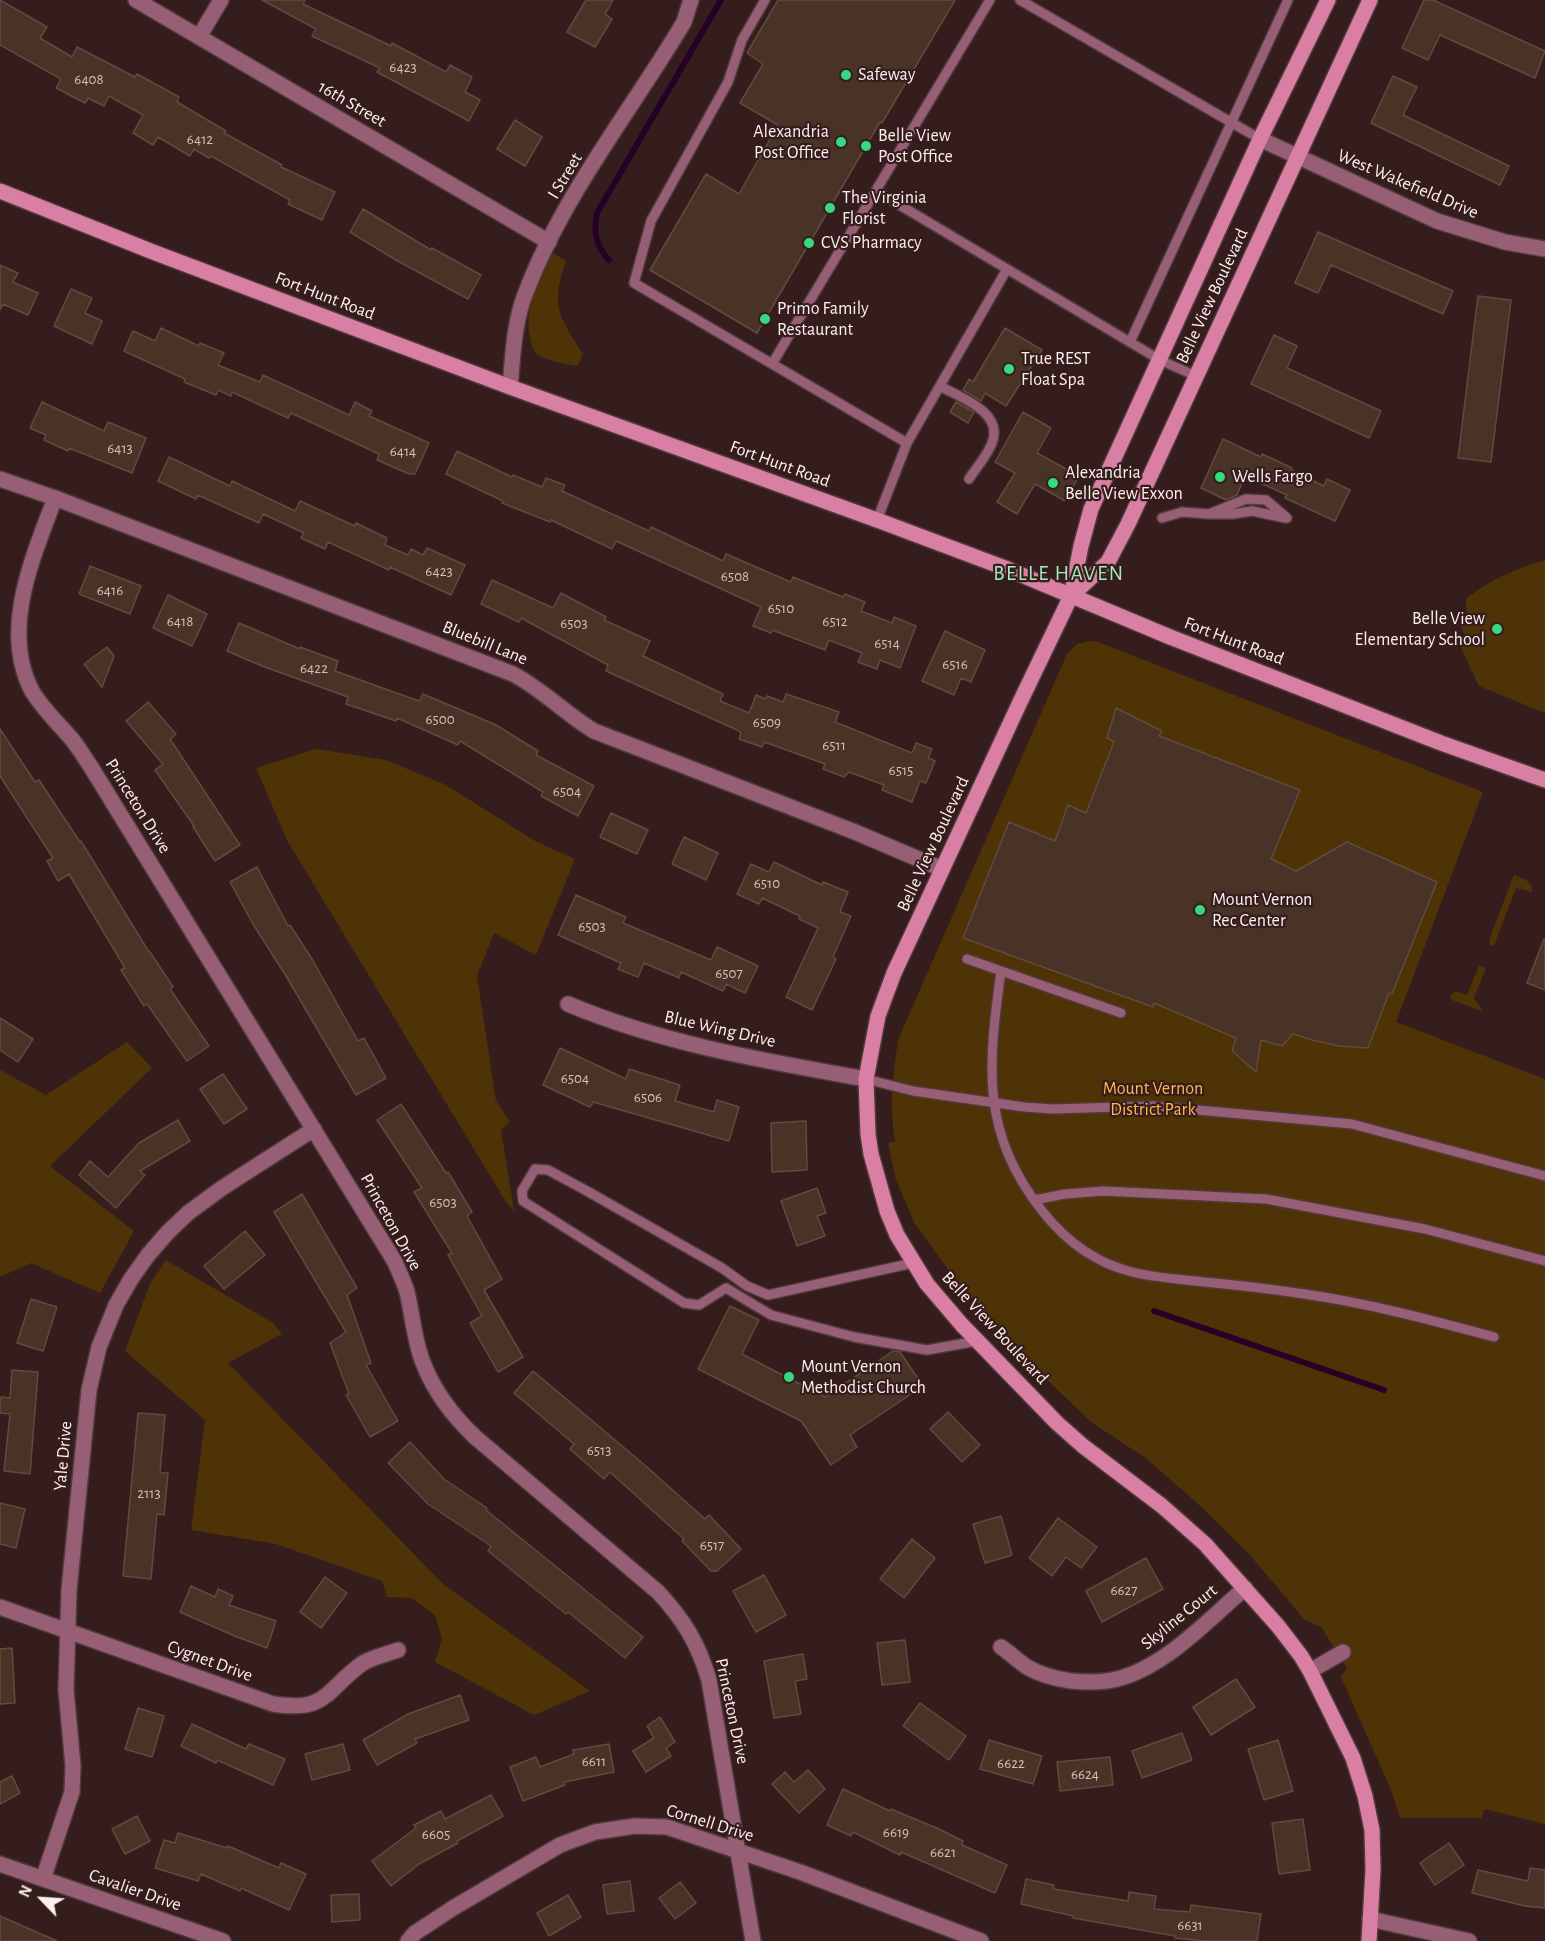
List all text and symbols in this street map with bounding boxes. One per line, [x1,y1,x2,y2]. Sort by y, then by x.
house number: 6423 [389,58,417,76]
place label: Safeway [858,64,915,86]
marker: Safeway [839,68,853,82]
house number: 6408 [74,70,104,88]
street label: 16th Street [314,76,390,132]
place label: Alexandria Post Office [753,121,829,164]
place label: Belle View Post Office [878,125,953,168]
house number: 6412 [187,130,213,148]
marker: Alexandria Post Office [834,135,848,149]
marker: Belle View Post Office [859,139,873,153]
street label: West Wakefield Drive [1334,145,1482,223]
street label: I Street [543,149,587,203]
place label: The Virginia Florist [842,187,927,230]
marker: The Virginia Florist [823,201,837,215]
street label: Belle View Boulevard [1171,225,1253,367]
place label: CVS Pharmacy [821,232,922,254]
marker: CVS Pharmacy [802,236,816,250]
street label: Fort Hunt Road [272,267,378,325]
place label: Primo Family Restaurant [777,298,869,340]
marker: Primo Family Restaurant [758,312,772,326]
place label: True REST Float Spa [1021,348,1091,391]
marker: True REST Float Spa [1002,362,1016,376]
street label: Fort Hunt Road [727,436,833,492]
house number: 6413 [107,439,133,457]
house number: 6414 [390,442,416,460]
place label: Alexandria Belle View Exxon [1065,462,1183,504]
place label: Wells Fargo [1232,466,1313,488]
marker: Wells Fargo [1213,470,1227,484]
marker: Alexandria Belle View Exxon [1046,476,1060,490]
district label: BELLE HAVEN [993,561,1125,587]
house number: 6423 [425,562,453,580]
house number: 6508 [721,567,749,585]
house number: 6416 [97,581,123,599]
house number: 6510 [768,599,794,617]
place label: Belle View Elementary School [1355,608,1485,650]
house number: 6418 [167,612,193,630]
house number: 6512 [822,612,848,630]
street label: Fort Hunt Road [1181,612,1287,670]
house number: 6503 [560,614,588,632]
street label: Bluebill Lane [439,616,531,670]
marker: Belle View Elementary School [1490,622,1504,636]
house number: 6514 [874,634,900,652]
house number: 6516 [942,655,968,673]
house number: 6422 [300,659,328,677]
house number: 6500 [425,710,455,728]
house number: 6509 [753,713,781,731]
house number: 6511 [822,736,846,754]
street label: Princeton Drive [100,755,176,857]
house number: 6515 [889,761,913,779]
street label: Belle View Boulevard [892,773,974,915]
house number: 6504 [553,782,581,800]
house number: 6510 [754,874,780,892]
place label: Mount Vernon Rec Center [1212,889,1312,932]
marker: Mount Vernon Rec Center [1193,903,1207,917]
house number: 6503 [578,917,606,935]
house number: 6507 [715,964,743,982]
street label: Blue Wing Drive [662,1006,778,1052]
house number: 6504 [561,1069,589,1087]
park label: Mount Vernon District Park [1103,1078,1203,1120]
house number: 6506 [634,1088,662,1106]
street label: Princeton Drive [355,1170,427,1274]
house number: 6503 [429,1193,457,1211]
street label: Belle View Boulevard [937,1267,1053,1389]
place label: Mount Vernon Methodist Church [801,1356,926,1398]
marker: Mount Vernon Methodist Church [782,1370,796,1384]
street label: Yale Drive [49,1420,77,1492]
house number: 6513 [587,1441,611,1459]
house number: 2113 [137,1484,161,1502]
house number: 6517 [700,1536,724,1554]
street label: Skyline Court [1136,1580,1222,1654]
house number: 6627 [1110,1581,1138,1599]
street label: Cygnet Drive [165,1636,255,1686]
street label: Princeton Drive [710,1656,754,1766]
house number: 6611 [582,1752,606,1770]
house number: 6622 [997,1754,1025,1772]
house number: 6624 [1071,1765,1099,1783]
street label: Cornell Drive [664,1799,756,1847]
house number: 6619 [883,1823,909,1841]
house number: 6605 [422,1825,450,1843]
house number: 6621 [930,1843,956,1861]
street label: Cavalier Drive [86,1864,184,1916]
north arrow [12,1869,72,1929]
text: N [16,1883,35,1900]
house number: 6631 [1177,1916,1203,1934]

